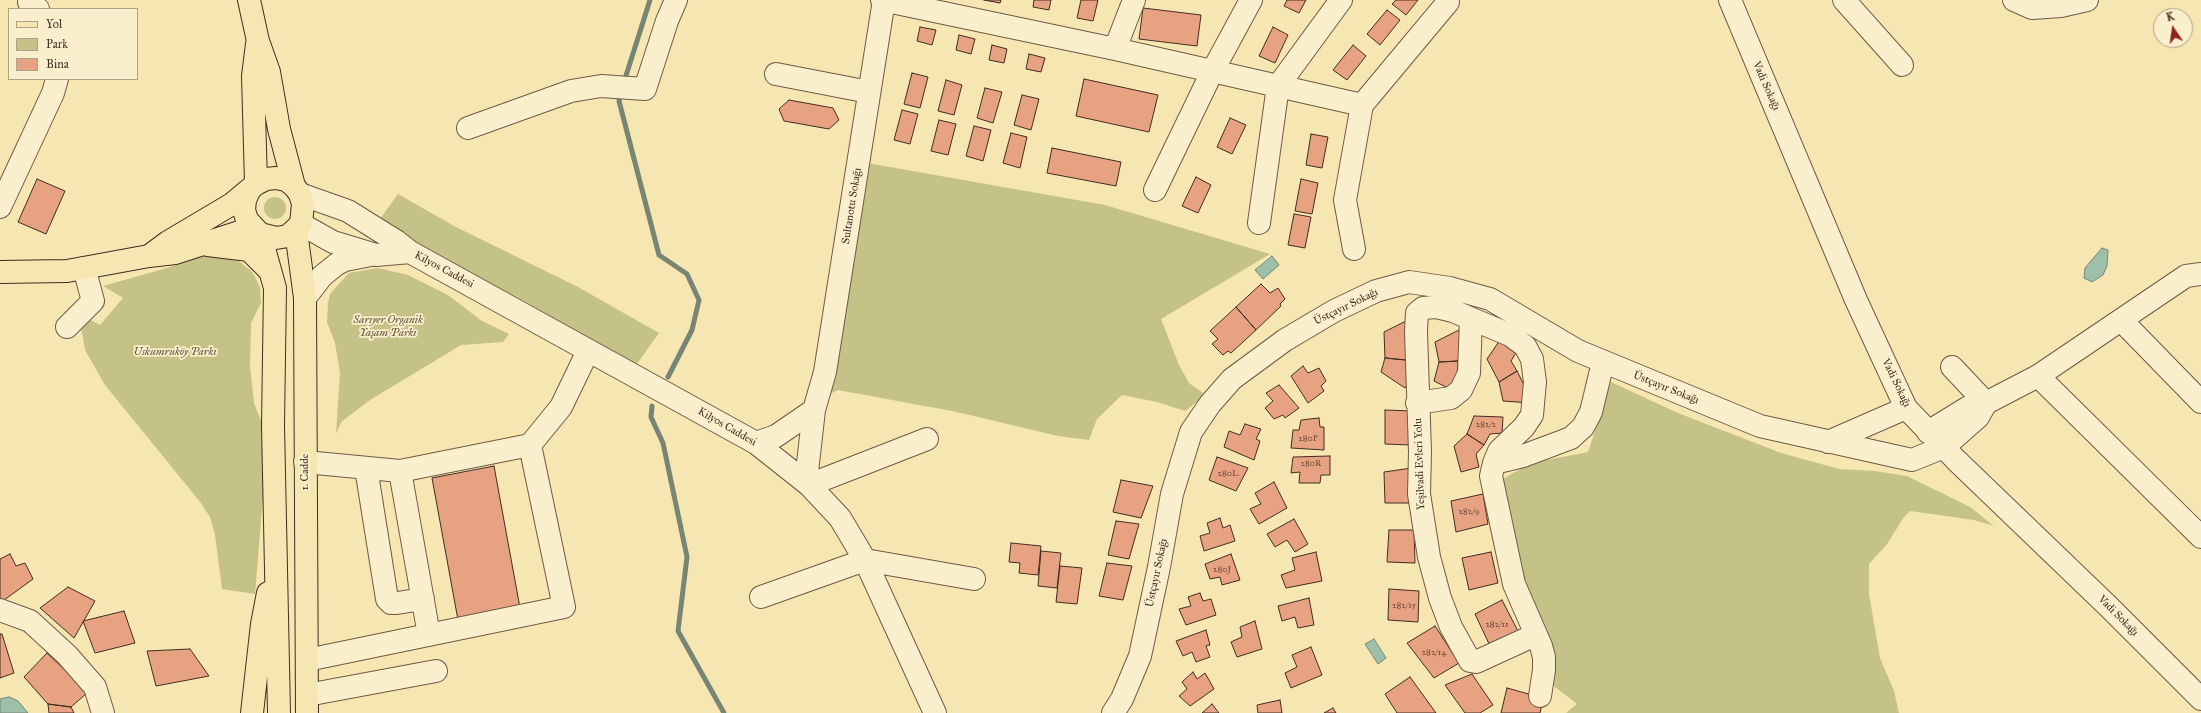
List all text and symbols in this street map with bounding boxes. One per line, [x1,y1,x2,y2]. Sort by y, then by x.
legend [8,8,138,80]
north arrow [2153,8,2193,48]
text: K [2165,10,2176,24]
text: Yol [46,17,62,31]
text: Park [46,37,68,51]
text: Bina [46,57,69,71]
street label: Vadi Sokağı [1749,59,1783,113]
street label: Sultanotu Sokağı [839,167,865,245]
street label: Kilyos Caddesi [412,249,476,291]
street label: Üstçayır Sokağı [1312,286,1380,328]
park label: Sarıyer Organik Yaşam Parkı [353,313,423,339]
park label: Uskumruköy Parkı [133,345,217,359]
street label: Vadi Sokağı [1879,357,1913,409]
street label: Üstçayır Sokağı [1631,369,1701,407]
street label: Kilyos Caddesi [695,405,759,449]
street label: Yeşilvadi Evleri Yolu [1412,418,1428,510]
house number: 282/2 [1476,420,1496,430]
house number: 280P [1298,434,1318,444]
street label: 1. Cadde [298,454,312,490]
house number: 280R [1301,459,1321,469]
house number: 280L [1217,469,1239,479]
house number: 282/9 [1459,507,1479,517]
street label: Üstçayır Sokağı [1143,537,1171,609]
house number: 280J [1213,565,1231,575]
street label: Vadi Sokağı [2095,593,2141,639]
house number: 282/15 [1392,601,1416,611]
house number: 282/11 [1485,620,1509,630]
house number: 282/14 [1422,648,1446,658]

